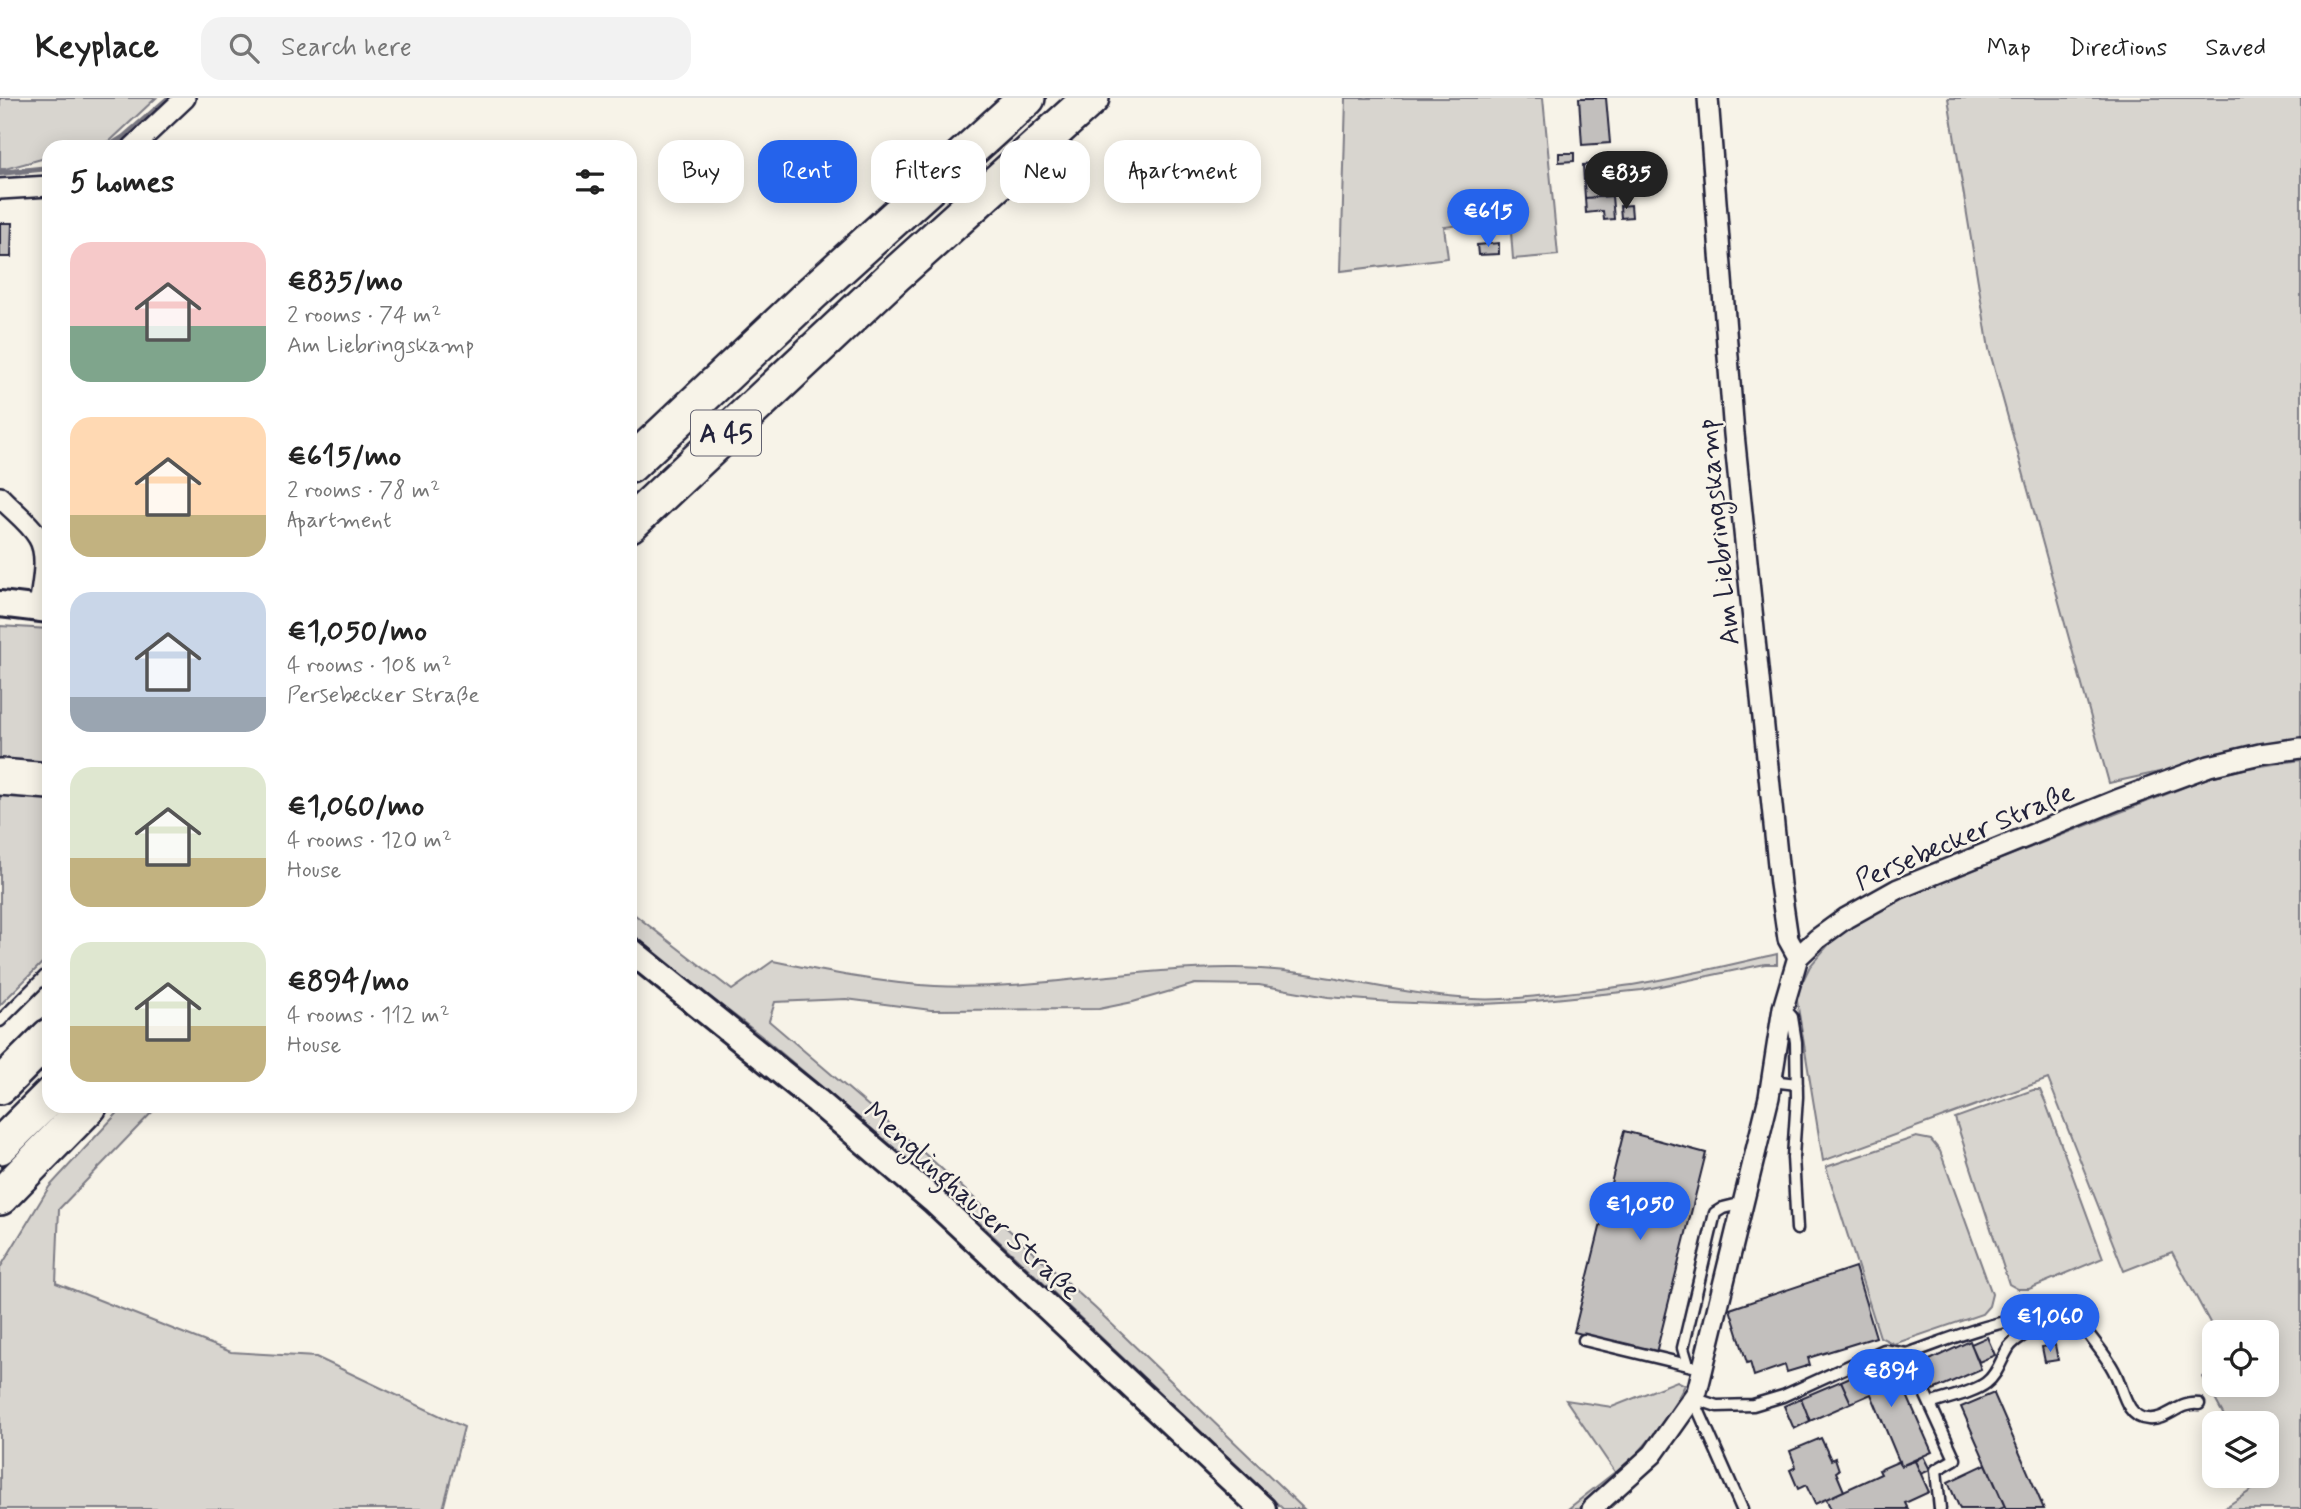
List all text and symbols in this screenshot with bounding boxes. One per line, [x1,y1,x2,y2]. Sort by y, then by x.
search box [201,17,691,80]
text: Keyplace [35,26,159,70]
icon: search [225,29,263,67]
text: Search here [281,31,412,65]
text: Map [1987,33,2031,64]
text: Directions [2069,33,2167,64]
text: Saved [2205,33,2266,64]
chip: Buy [658,140,744,203]
chip: Rent [758,140,857,203]
chip: Filters [871,140,986,203]
chip: New [1000,140,1090,203]
chip: Apartment [1104,140,1261,203]
pin: €835 [1585,152,1667,211]
text: €835 [1601,159,1651,189]
text: 5 homes [70,163,175,202]
icon: filters [571,163,609,201]
pin: €615 [1447,190,1529,249]
text: €615 [1463,197,1513,227]
text: €835/mo [287,262,403,301]
icon: home [126,270,210,354]
text: 2 rooms · 74 m² [287,301,442,331]
text: Am Liebringskamp [287,331,475,361]
road number: A 45 [691,410,761,456]
street label: Am Liebringskamp [1689,416,1752,647]
text: €615/mo [287,437,401,476]
icon: home [126,445,210,529]
text: 2 rooms · 78 m² [287,476,440,506]
text: Apartment [287,506,392,536]
text: €1,050/mo [287,612,427,651]
icon: home [126,620,210,704]
text: 4 rooms · 108 m² [287,651,452,681]
text: Persebecker Straße [287,681,480,711]
street label: Persebecker Straße [1850,774,2080,900]
text: €1,060/mo [287,787,424,826]
icon: home [126,795,210,879]
text: 4 rooms · 120 m² [287,826,452,856]
text: House [287,856,341,886]
text: €894/mo [287,962,409,1001]
icon: home [126,970,210,1054]
text: 4 rooms · 112 m² [287,1001,450,1031]
text: House [287,1031,341,1061]
street label: Menglinghauser Straße [853,1094,1088,1312]
pin: €1,050 [1583,1182,1697,1242]
text: €1,050 [1605,1190,1675,1220]
pin: €1,060 [1993,1294,2107,1354]
text: €1,060 [2016,1302,2084,1332]
map controls [2202,1320,2279,1488]
button: locate [2202,1320,2279,1397]
pin: €894 [1850,1350,1932,1409]
text: €894 [1863,1357,1919,1387]
button: layers [2202,1411,2279,1488]

